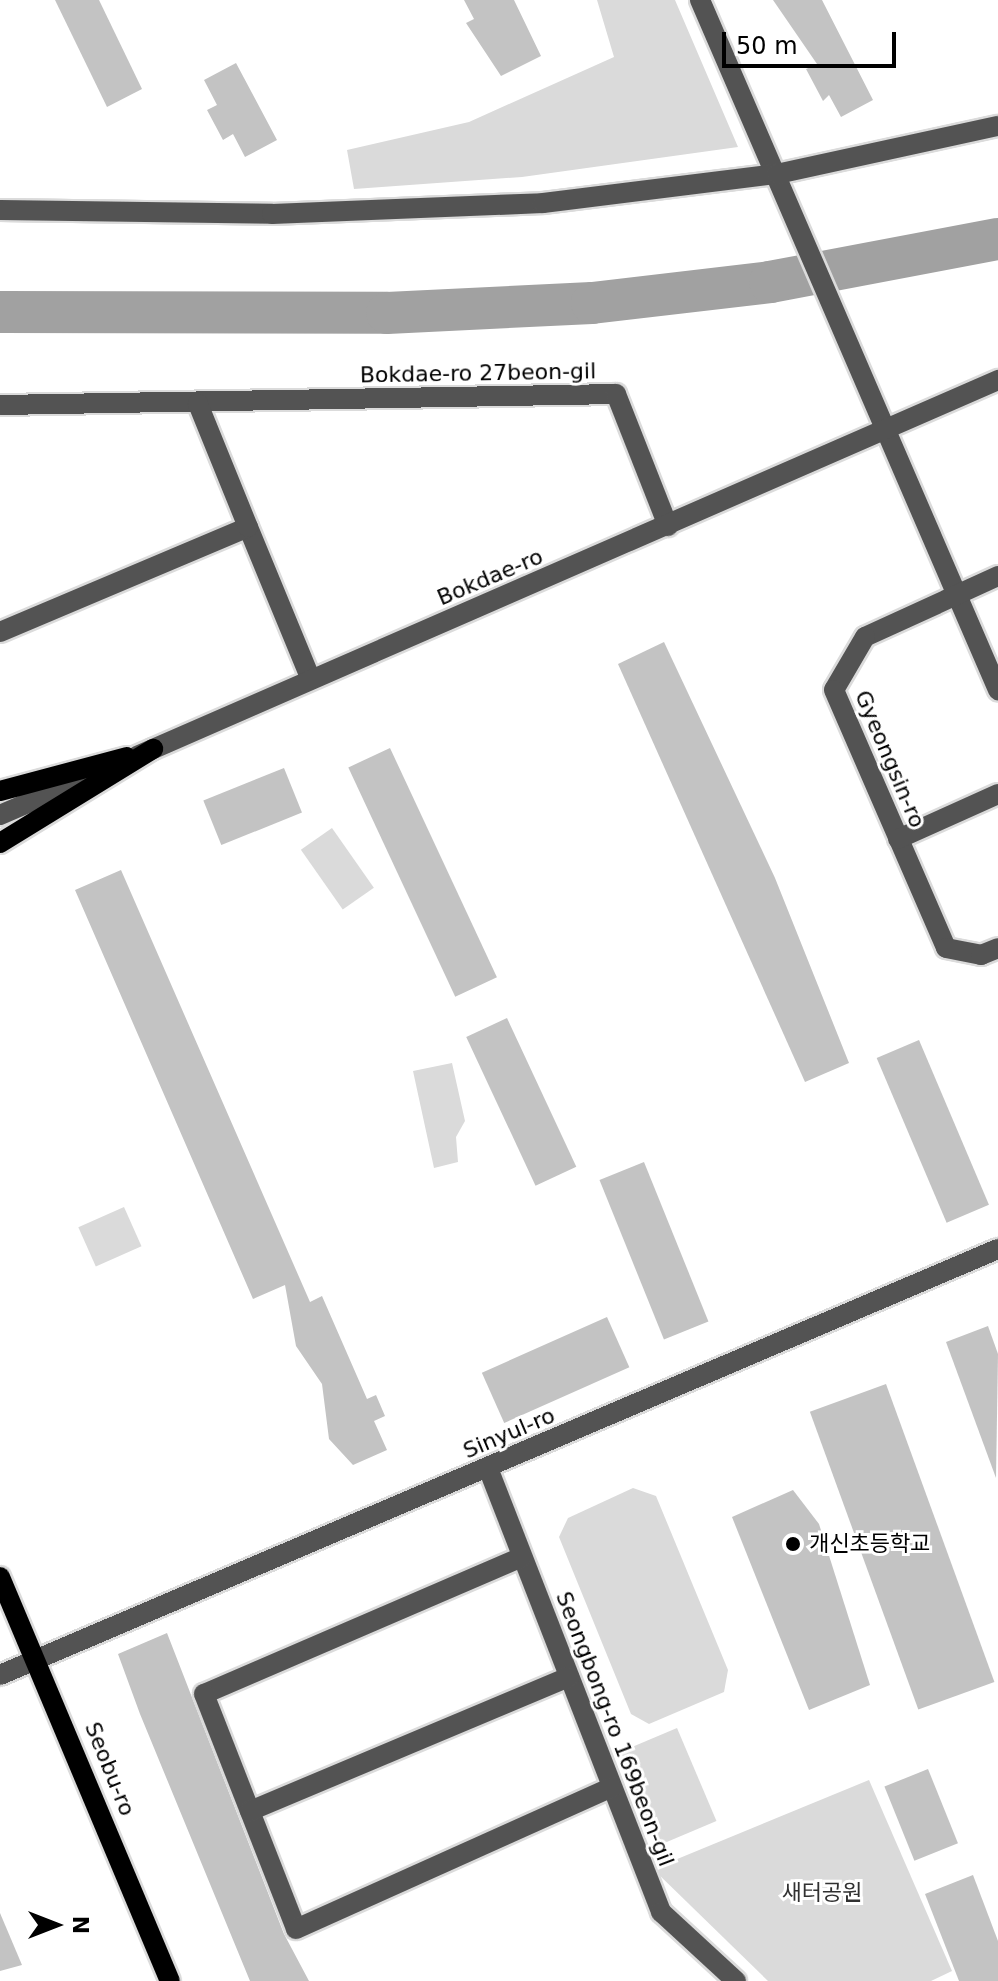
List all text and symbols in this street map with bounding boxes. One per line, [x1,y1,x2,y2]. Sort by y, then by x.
scale bar [726,16,900,66]
text: 50 m [736,32,798,60]
street label: Bokdae-ro 27beon-gil [360,358,596,388]
street label: Bokdae-ro [433,543,547,611]
street label: Gyeongsin-ro [849,686,931,832]
street label: Sinyul-ro [459,1402,559,1464]
place label: 개신초등학교 [809,1531,930,1557]
marker: 개신초등학교 [784,1535,802,1553]
street label: Seongbong-ro 169beon-gil [550,1588,680,1870]
street label: Seobu-ro [79,1718,141,1820]
park label: 새터공원 [782,1880,862,1906]
north arrow [16,1885,96,1965]
text: N [68,1916,93,1934]

